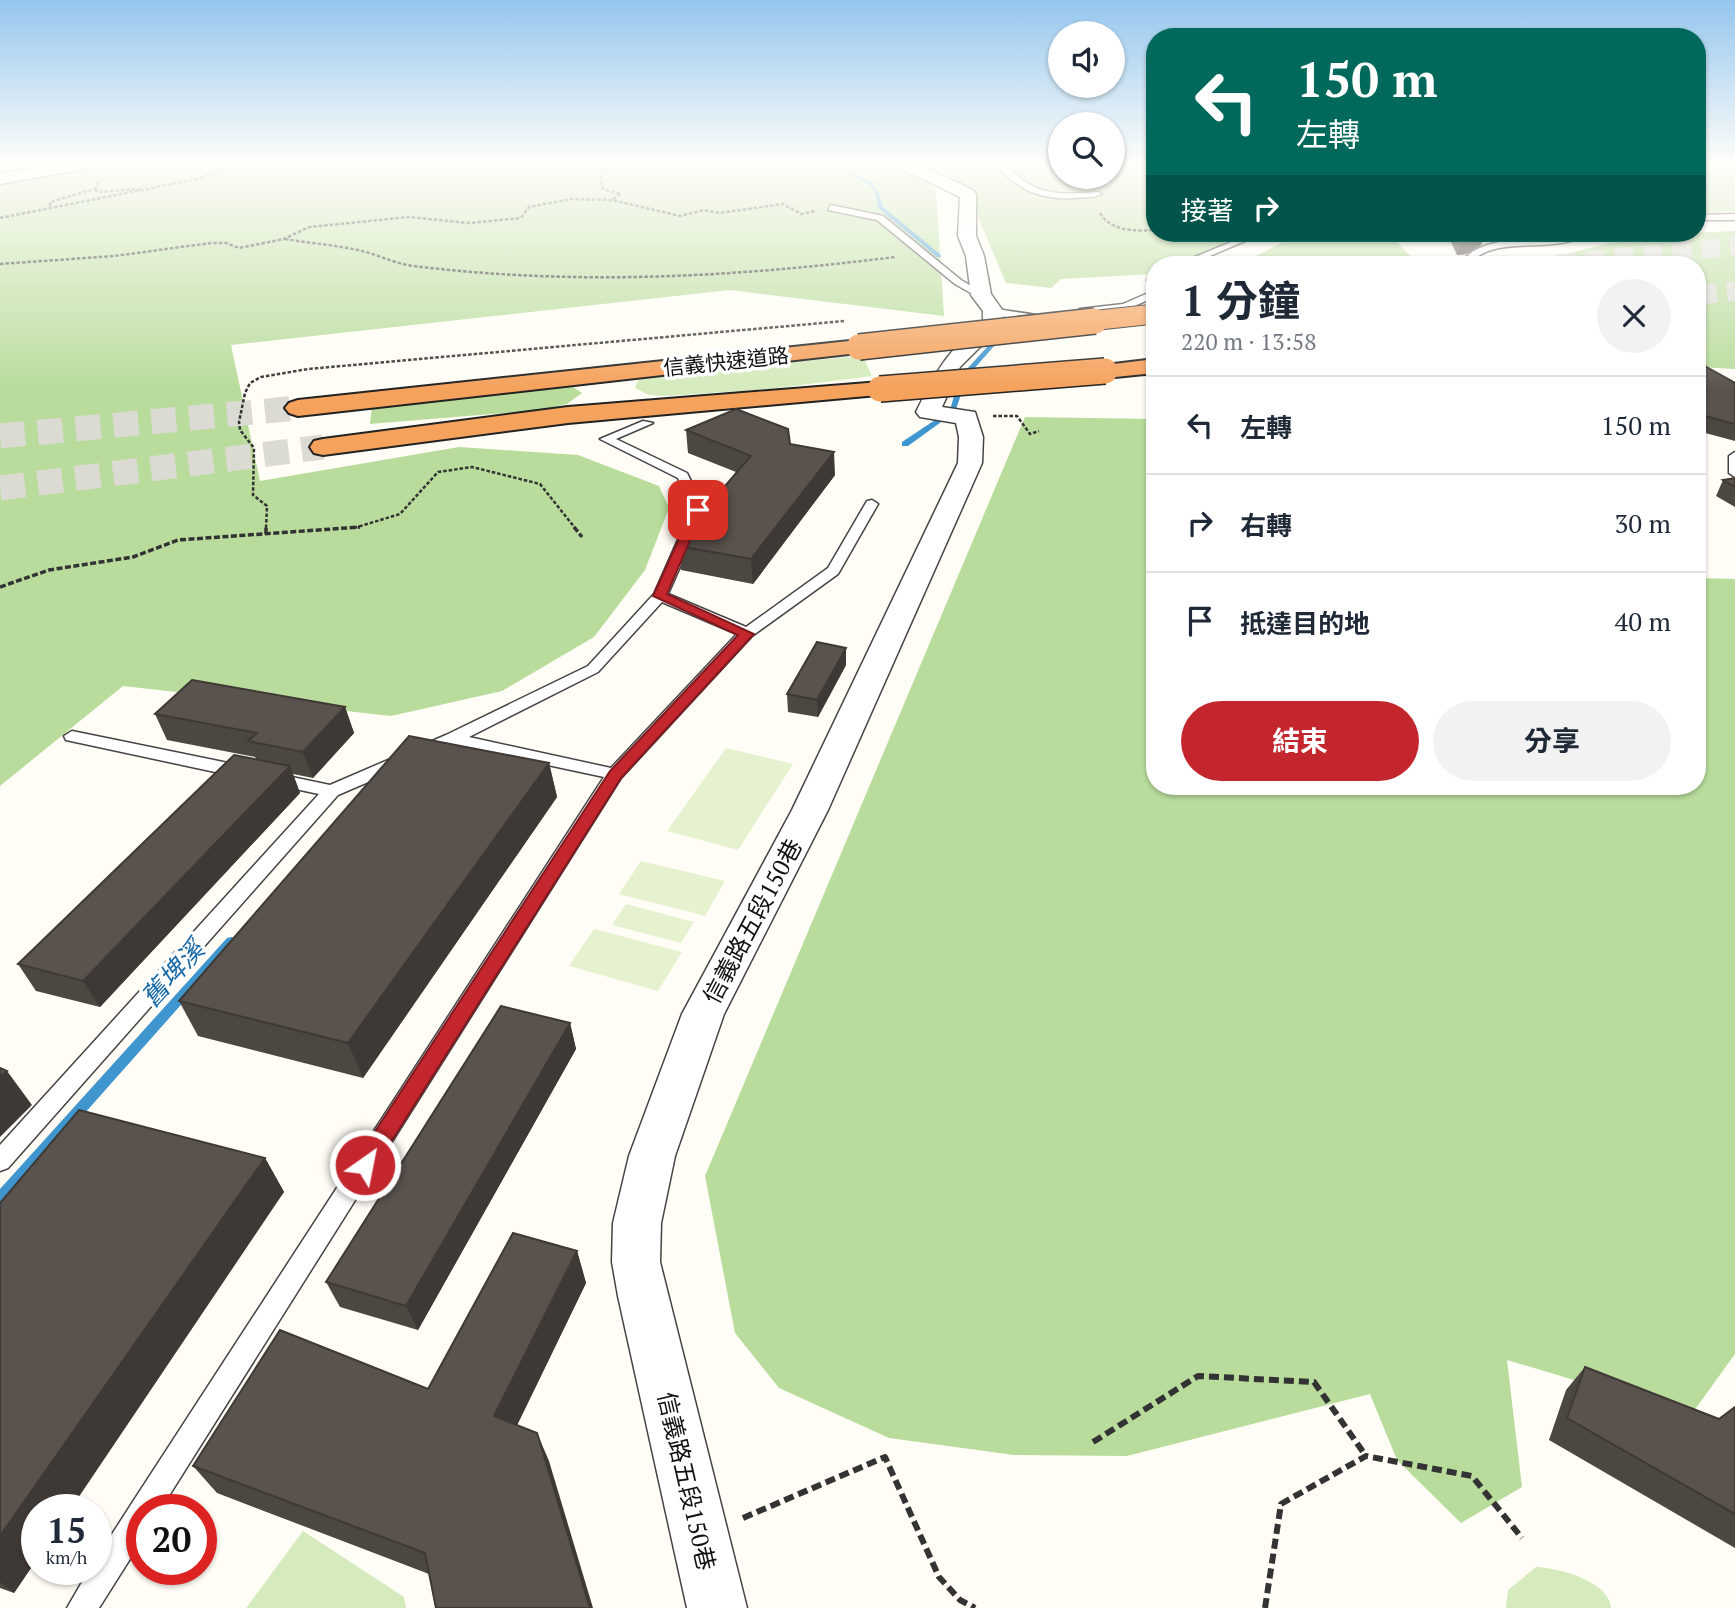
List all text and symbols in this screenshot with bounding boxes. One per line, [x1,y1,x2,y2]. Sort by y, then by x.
map controls [1048,21,1125,189]
button: sound [1048,21,1125,98]
text: 150 m [1296,46,1438,111]
icon: left [1181,56,1272,147]
button: search [1048,112,1125,189]
text: 左轉 [1296,113,1360,155]
icon: right [1247,189,1285,227]
text: 接著 [1181,193,1233,227]
text: 1 分鐘 [1181,272,1300,328]
button: close [1597,279,1671,353]
text: 220 m · 13:58 [1181,326,1316,357]
street label: 信義快速道路 [662,340,790,382]
icon: left [1181,406,1219,444]
text: 150 m [1601,408,1671,442]
text: 左轉 [1240,410,1292,444]
pin [668,480,728,540]
icon: arrive [679,491,717,529]
icon: right [1181,504,1219,542]
text: 30 m [1615,506,1671,540]
text: 右轉 [1240,508,1292,542]
icon: arrive [1181,602,1219,640]
text: 40 m [1615,604,1671,638]
text: 抵達目的地 [1240,606,1370,640]
button: 結束 [1181,701,1419,781]
button: 分享 [1433,701,1671,781]
street label: 信義路五段150巷 [695,833,809,1009]
water label: 舊埤溪 [133,930,213,1013]
position arrow [328,1128,402,1202]
street label: 信義路五段150巷 [651,1389,723,1573]
speed limit sign: 20 [126,1494,217,1585]
text: 15 [47,1507,86,1553]
text: km/h [46,1545,87,1569]

